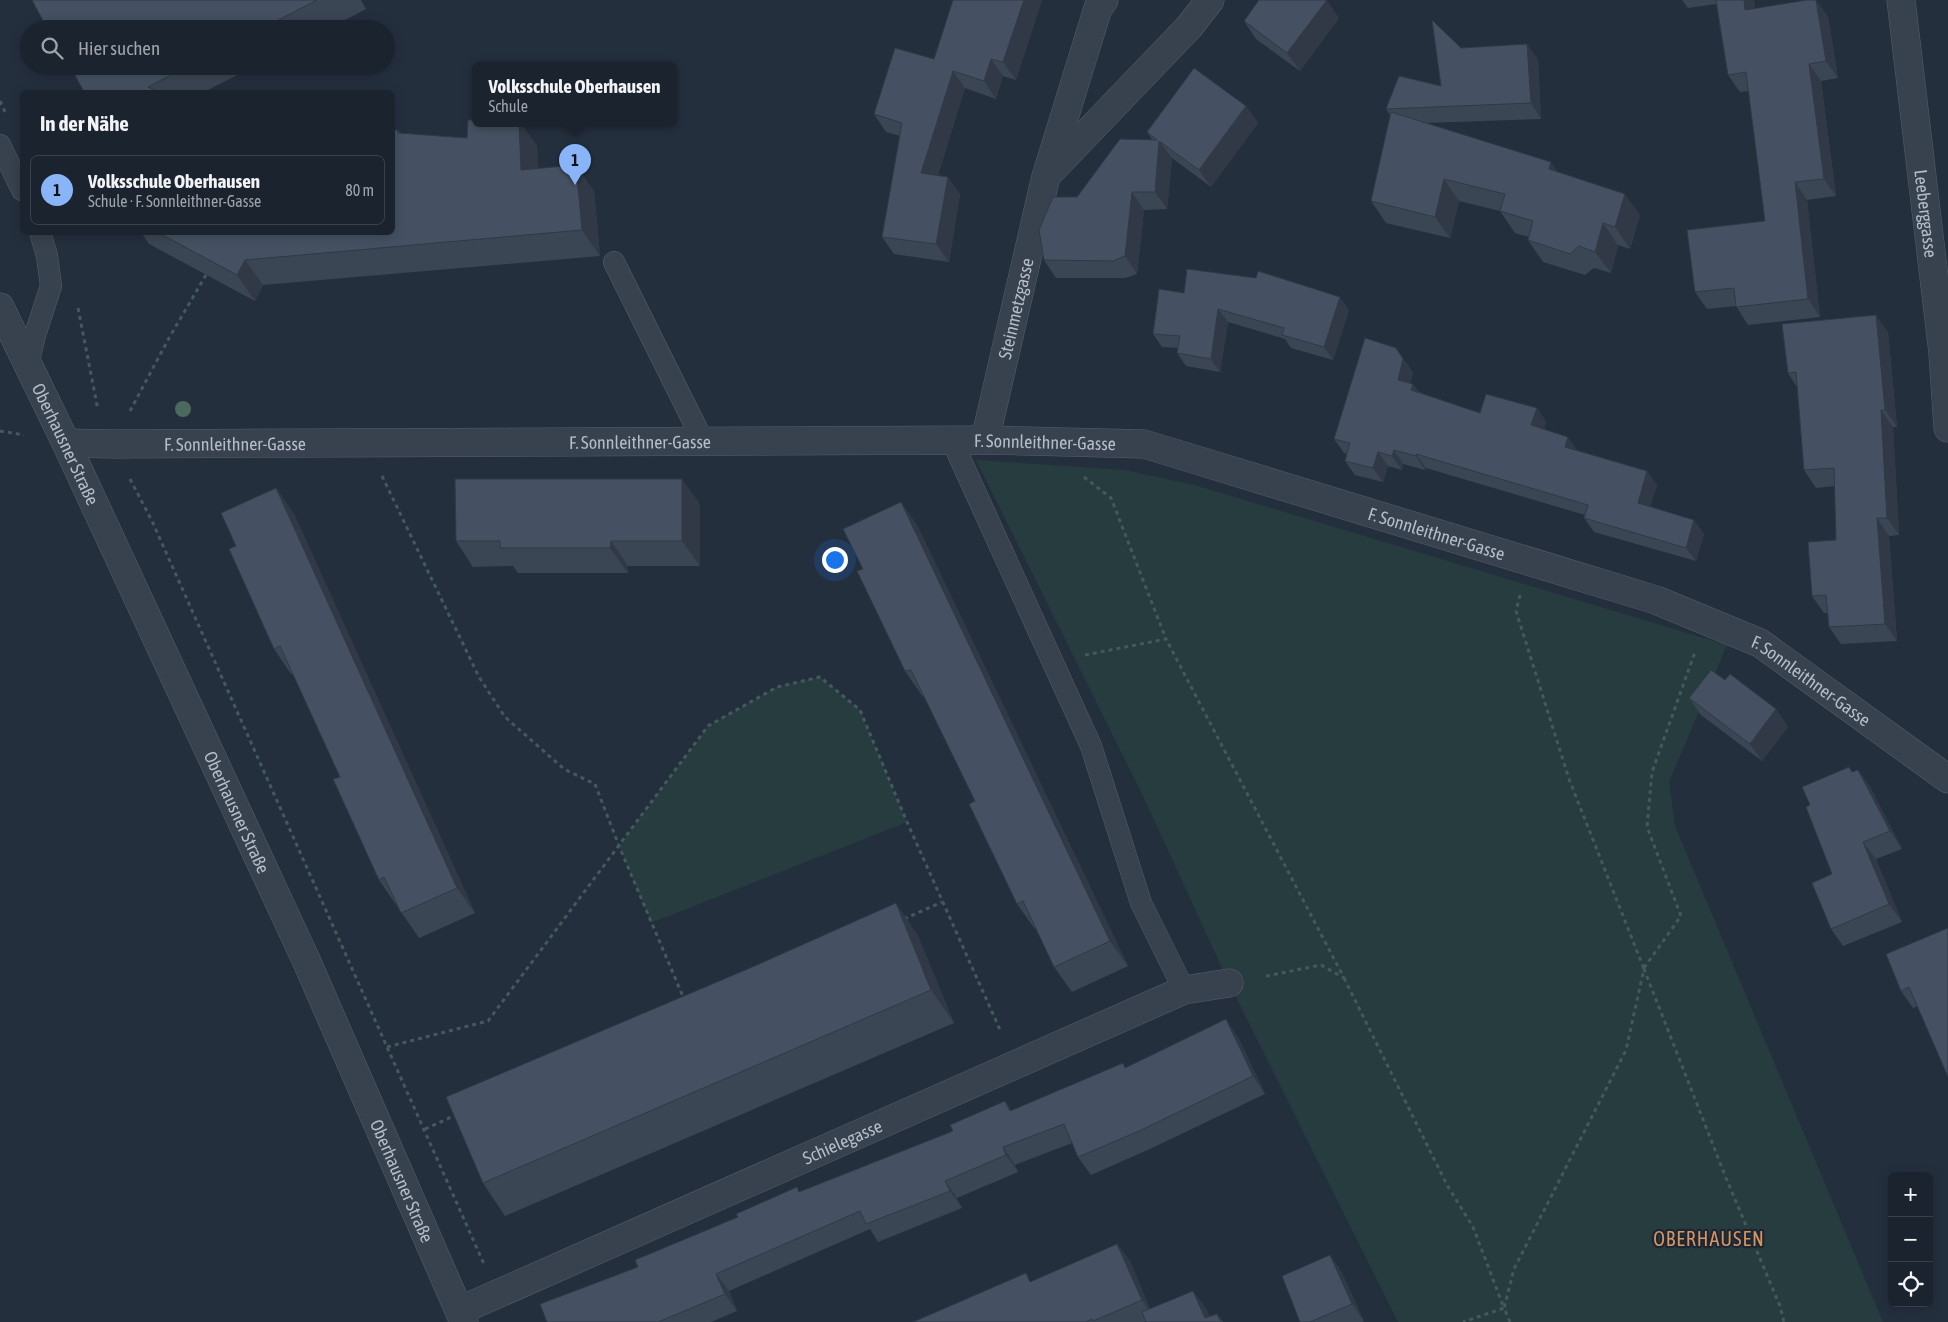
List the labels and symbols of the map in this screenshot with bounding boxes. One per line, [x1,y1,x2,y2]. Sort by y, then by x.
pin: 1 [559,144,591,185]
street label: Leeberggasse [1911,168,1942,259]
street label: Steinmetzgasse [994,256,1037,361]
street label: Oberhausner Straße [28,380,104,508]
street label: F. Sonnleithner-Gasse [974,429,1116,454]
street label: F. Sonnleithner-Gasse [569,431,711,452]
street label: F. Sonnleithner-Gasse [164,433,306,454]
street label: F. Sonnleithner-Gasse [1366,502,1508,564]
your location [822,547,848,573]
street label: F. Sonnleithner-Gasse [1749,630,1875,730]
street label: Oberhausner Straße [200,748,275,876]
street label: Schielegasse [799,1115,885,1168]
street label: Oberhausner Straße [366,1116,438,1246]
district label: OBERHAUSEN [1653,1227,1765,1250]

